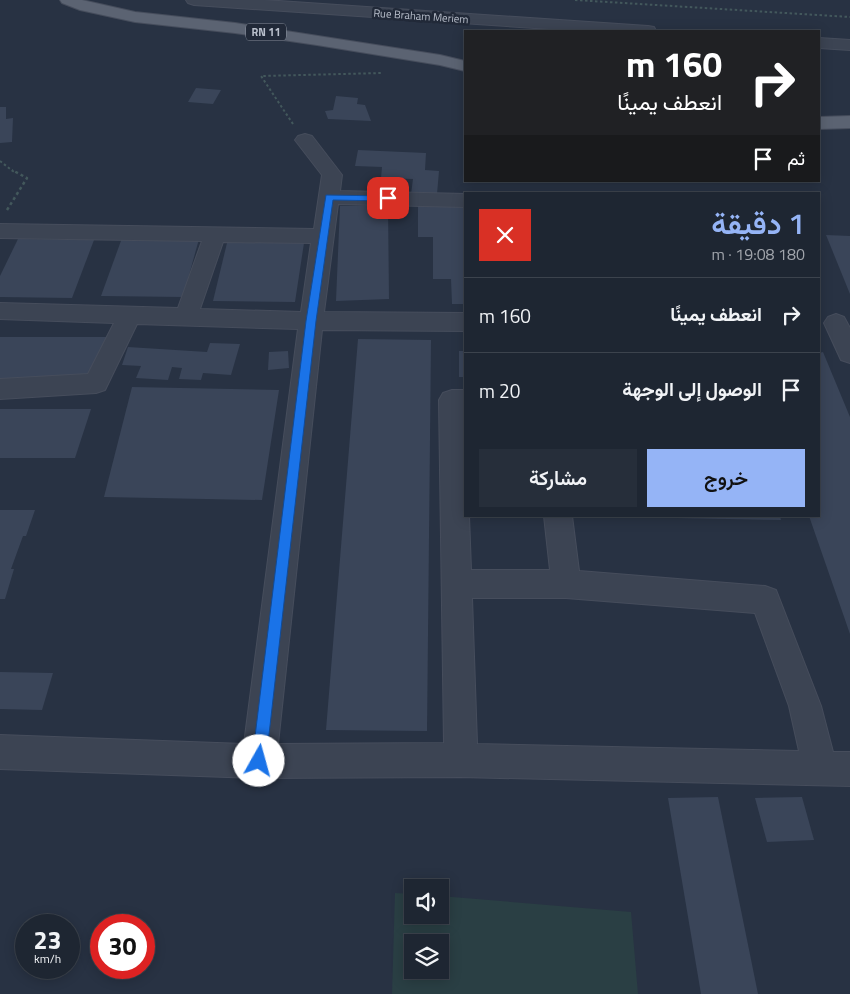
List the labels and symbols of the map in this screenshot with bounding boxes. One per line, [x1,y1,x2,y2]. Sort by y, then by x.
street label: Rue Braham Meriem [373,5,469,27]
road number: RN 11 [246,24,286,41]
pin [367,177,409,219]
position arrow [232,734,284,786]
speed limit sign: 30 [90,914,155,979]

